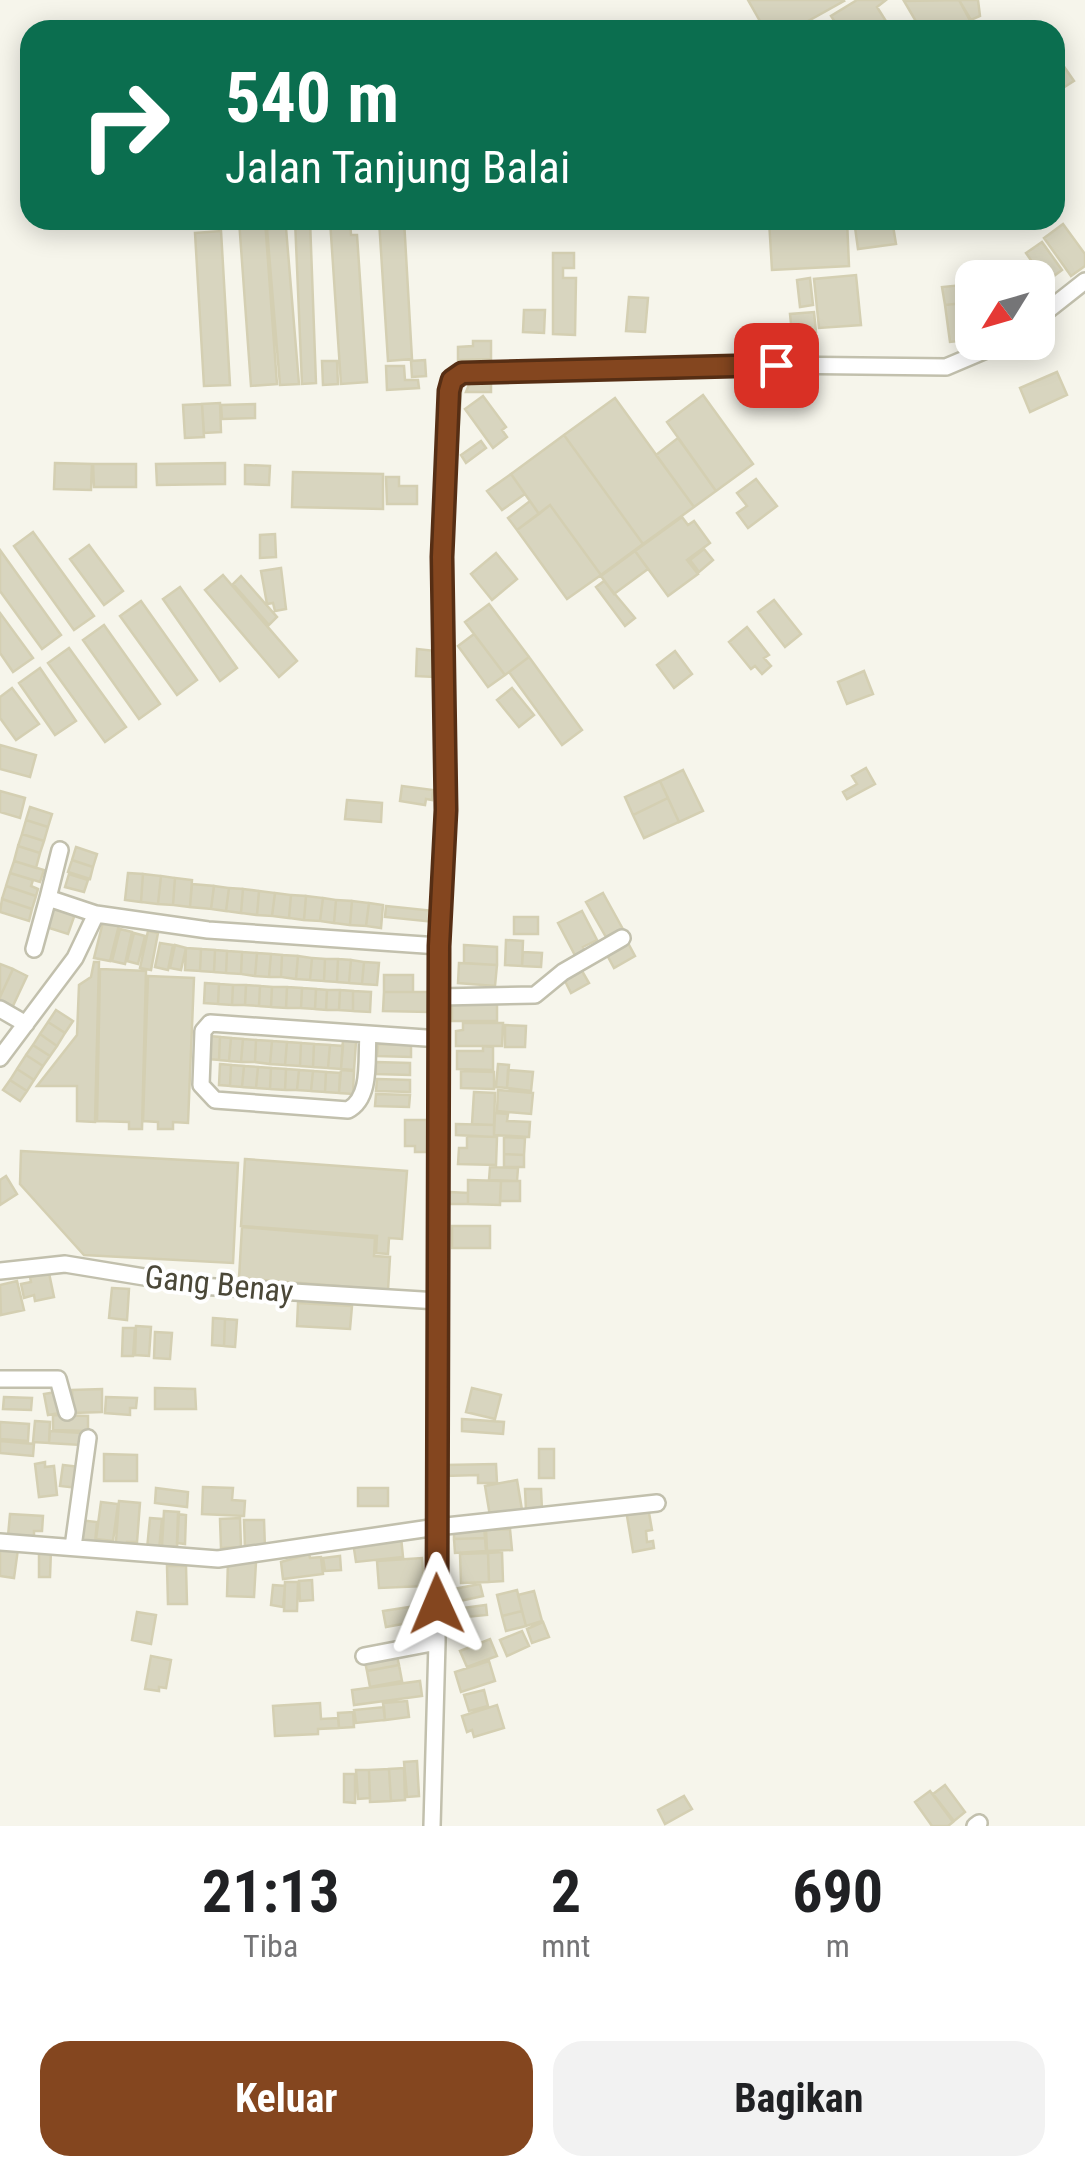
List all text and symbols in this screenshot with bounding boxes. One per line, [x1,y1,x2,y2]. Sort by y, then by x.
text: 540 m [225,57,399,139]
icon: right [60,60,190,190]
text: Jalan Tanjung Balai [225,141,570,194]
north arrow [955,260,1055,360]
map controls [955,260,1055,360]
pin [734,323,819,408]
icon: arrive [749,338,804,393]
street label: Gang Benay [143,1257,295,1311]
position arrow [385,1552,489,1656]
text: 21:13 [202,1856,340,1927]
text: 2 [551,1856,581,1927]
text: 690 [792,1856,883,1927]
text: Tiba [243,1927,298,1965]
text: mnt [541,1927,590,1965]
text: m [826,1927,850,1965]
button: Keluar [40,2041,533,2156]
button: Bagikan [553,2041,1045,2156]

